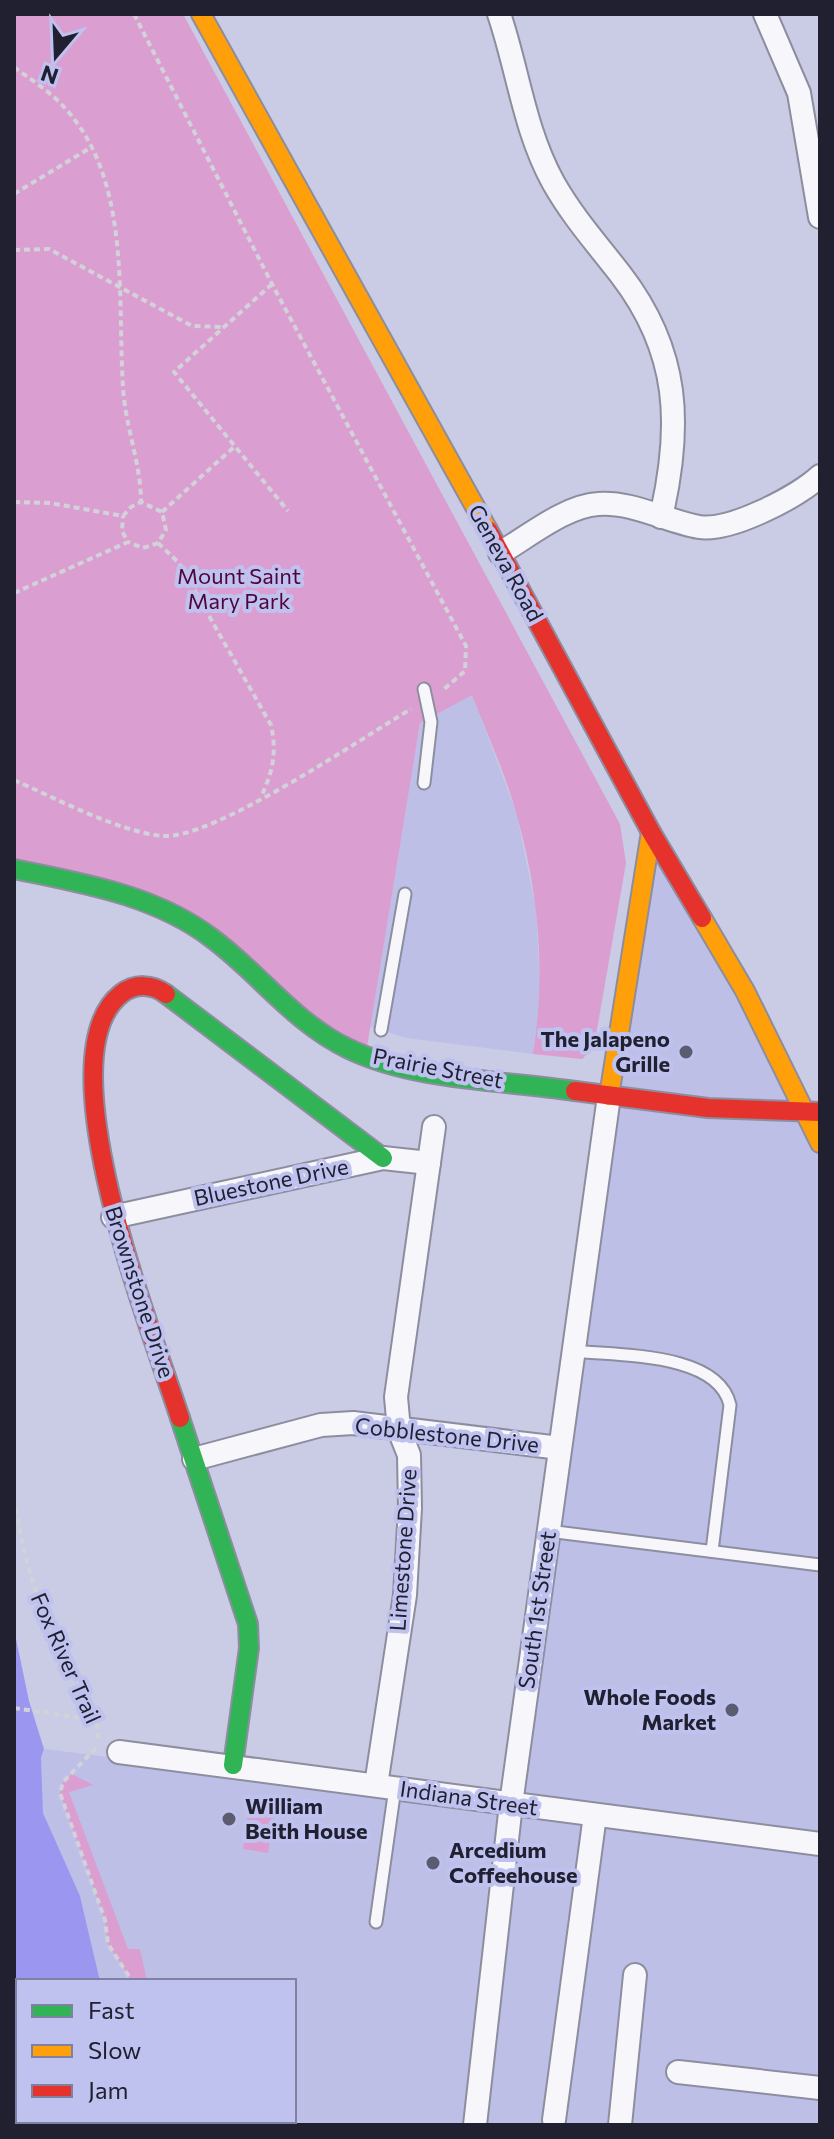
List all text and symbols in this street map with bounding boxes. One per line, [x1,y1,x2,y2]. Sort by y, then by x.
north arrow [16,16,96,96]
text: N [37,60,62,91]
street label: Geneva Road [463,499,550,626]
park label: Mount Saint Mary Park [177,562,301,614]
place label: The Jalapeno Grille [541,1025,670,1077]
street label: Prairie Street [371,1042,505,1093]
marker: The Jalapeno Grille [677,1043,695,1061]
street label: Bluestone Drive [191,1152,351,1211]
street label: Brownstone Drive [100,1203,181,1381]
street label: Cobblestone Drive [354,1411,540,1458]
street label: Limestone Drive [383,1468,422,1632]
street label: South 1st Street [512,1529,561,1691]
street label: Fox River Trail [26,1588,107,1727]
place label: Whole Foods Market [583,1683,716,1735]
marker: Whole Foods Market [723,1701,741,1719]
street label: Indiana Street [398,1774,540,1821]
place label: William Beith House [245,1792,368,1844]
marker: William Beith House [220,1810,238,1828]
place label: Arcedium Coffeehouse [449,1836,578,1888]
marker: Arcedium Coffeehouse [424,1854,442,1872]
legend [16,1979,296,2123]
text: Fast [88,1995,135,2024]
text: Slow [88,2035,141,2064]
text: Jam [88,2075,128,2104]

